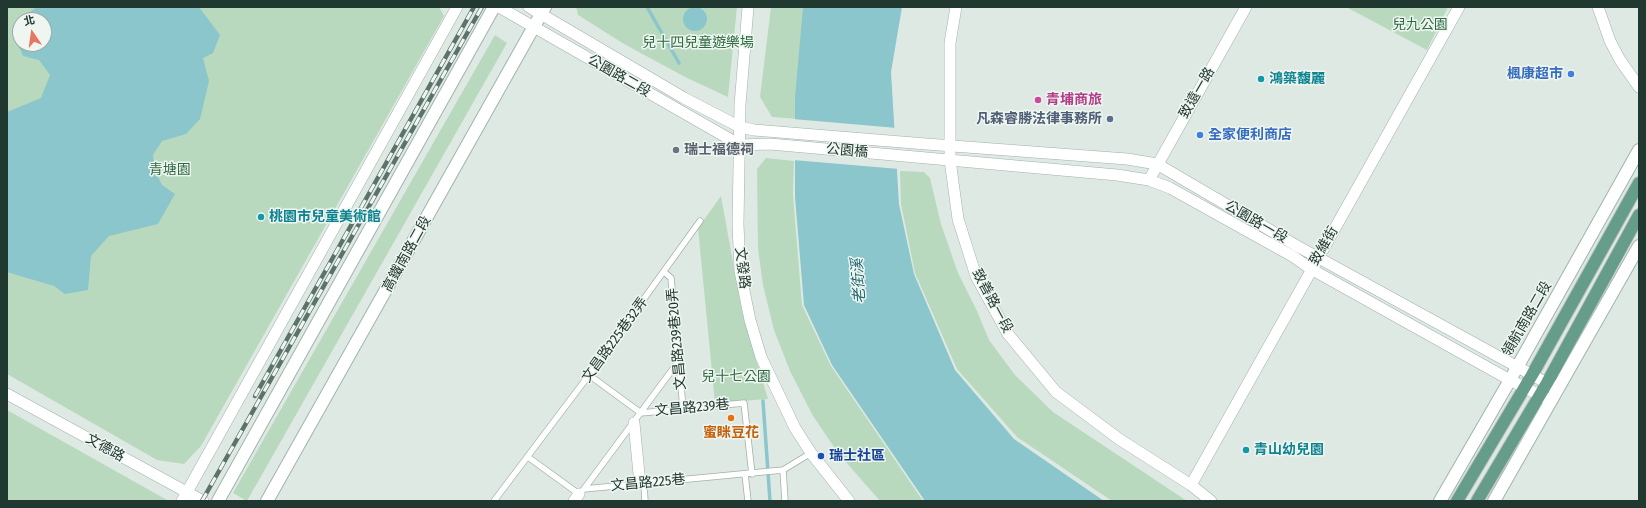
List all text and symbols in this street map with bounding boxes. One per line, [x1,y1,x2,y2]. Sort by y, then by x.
north arrow [12,12,52,52]
text: 北 [23,13,36,28]
park label: 兒九公園 [1392,17,1448,33]
park label: 兒十四兒童遊樂場 [642,35,754,51]
street label: 公園路二段 [584,51,654,101]
street label: 致遠一路 [1176,65,1218,121]
place label: 楓康超市 [1507,66,1563,82]
marker: 楓康超市 [1566,69,1576,79]
place label: 鴻築馥麗 [1269,71,1325,87]
marker: 鴻築馥麗 [1256,74,1266,84]
place label: 青埔商旅 [1046,92,1102,108]
marker: 青埔商旅 [1033,95,1043,105]
place label: 凡森睿勝法律事務所 [976,111,1102,127]
marker: 凡森睿勝法律事務所 [1105,114,1115,124]
place label: 全家便利商店 [1208,127,1292,143]
marker: 全家便利商店 [1195,130,1205,140]
street label: 公園橋 [825,141,869,161]
place label: 瑞士福德祠 [684,142,754,158]
marker: 瑞士福德祠 [671,145,681,155]
park label: 青塘園 [149,162,191,178]
street label: 公園路一段 [1221,197,1291,247]
place label: 桃園市兒童美術館 [269,209,381,225]
marker: 桃園市兒童美術館 [256,212,266,222]
street label: 高鐵南路二段 [379,213,435,295]
street label: 致維街 [1306,224,1342,268]
street label: 文發路 [731,246,753,290]
water label: 老街溪 [848,258,870,304]
street label: 致善路一段 [968,266,1016,336]
street label: 領航南路二段 [1499,278,1555,360]
street label: 文昌路239巷20弄 [664,287,690,391]
street label: 文昌路225巷32弄 [578,294,652,386]
park label: 兒十七公園 [701,369,771,385]
street label: 文昌路239巷 [654,396,730,420]
marker: 蜜眯豆花 [726,413,736,423]
place label: 蜜眯豆花 [703,425,759,441]
street label: 文德路 [83,430,127,466]
place label: 青山幼兒園 [1254,442,1324,458]
marker: 青山幼兒園 [1241,445,1251,455]
place label: 瑞士社區 [829,448,885,464]
marker: 瑞士社區 [816,451,826,461]
street label: 文昌路225巷 [610,471,686,495]

